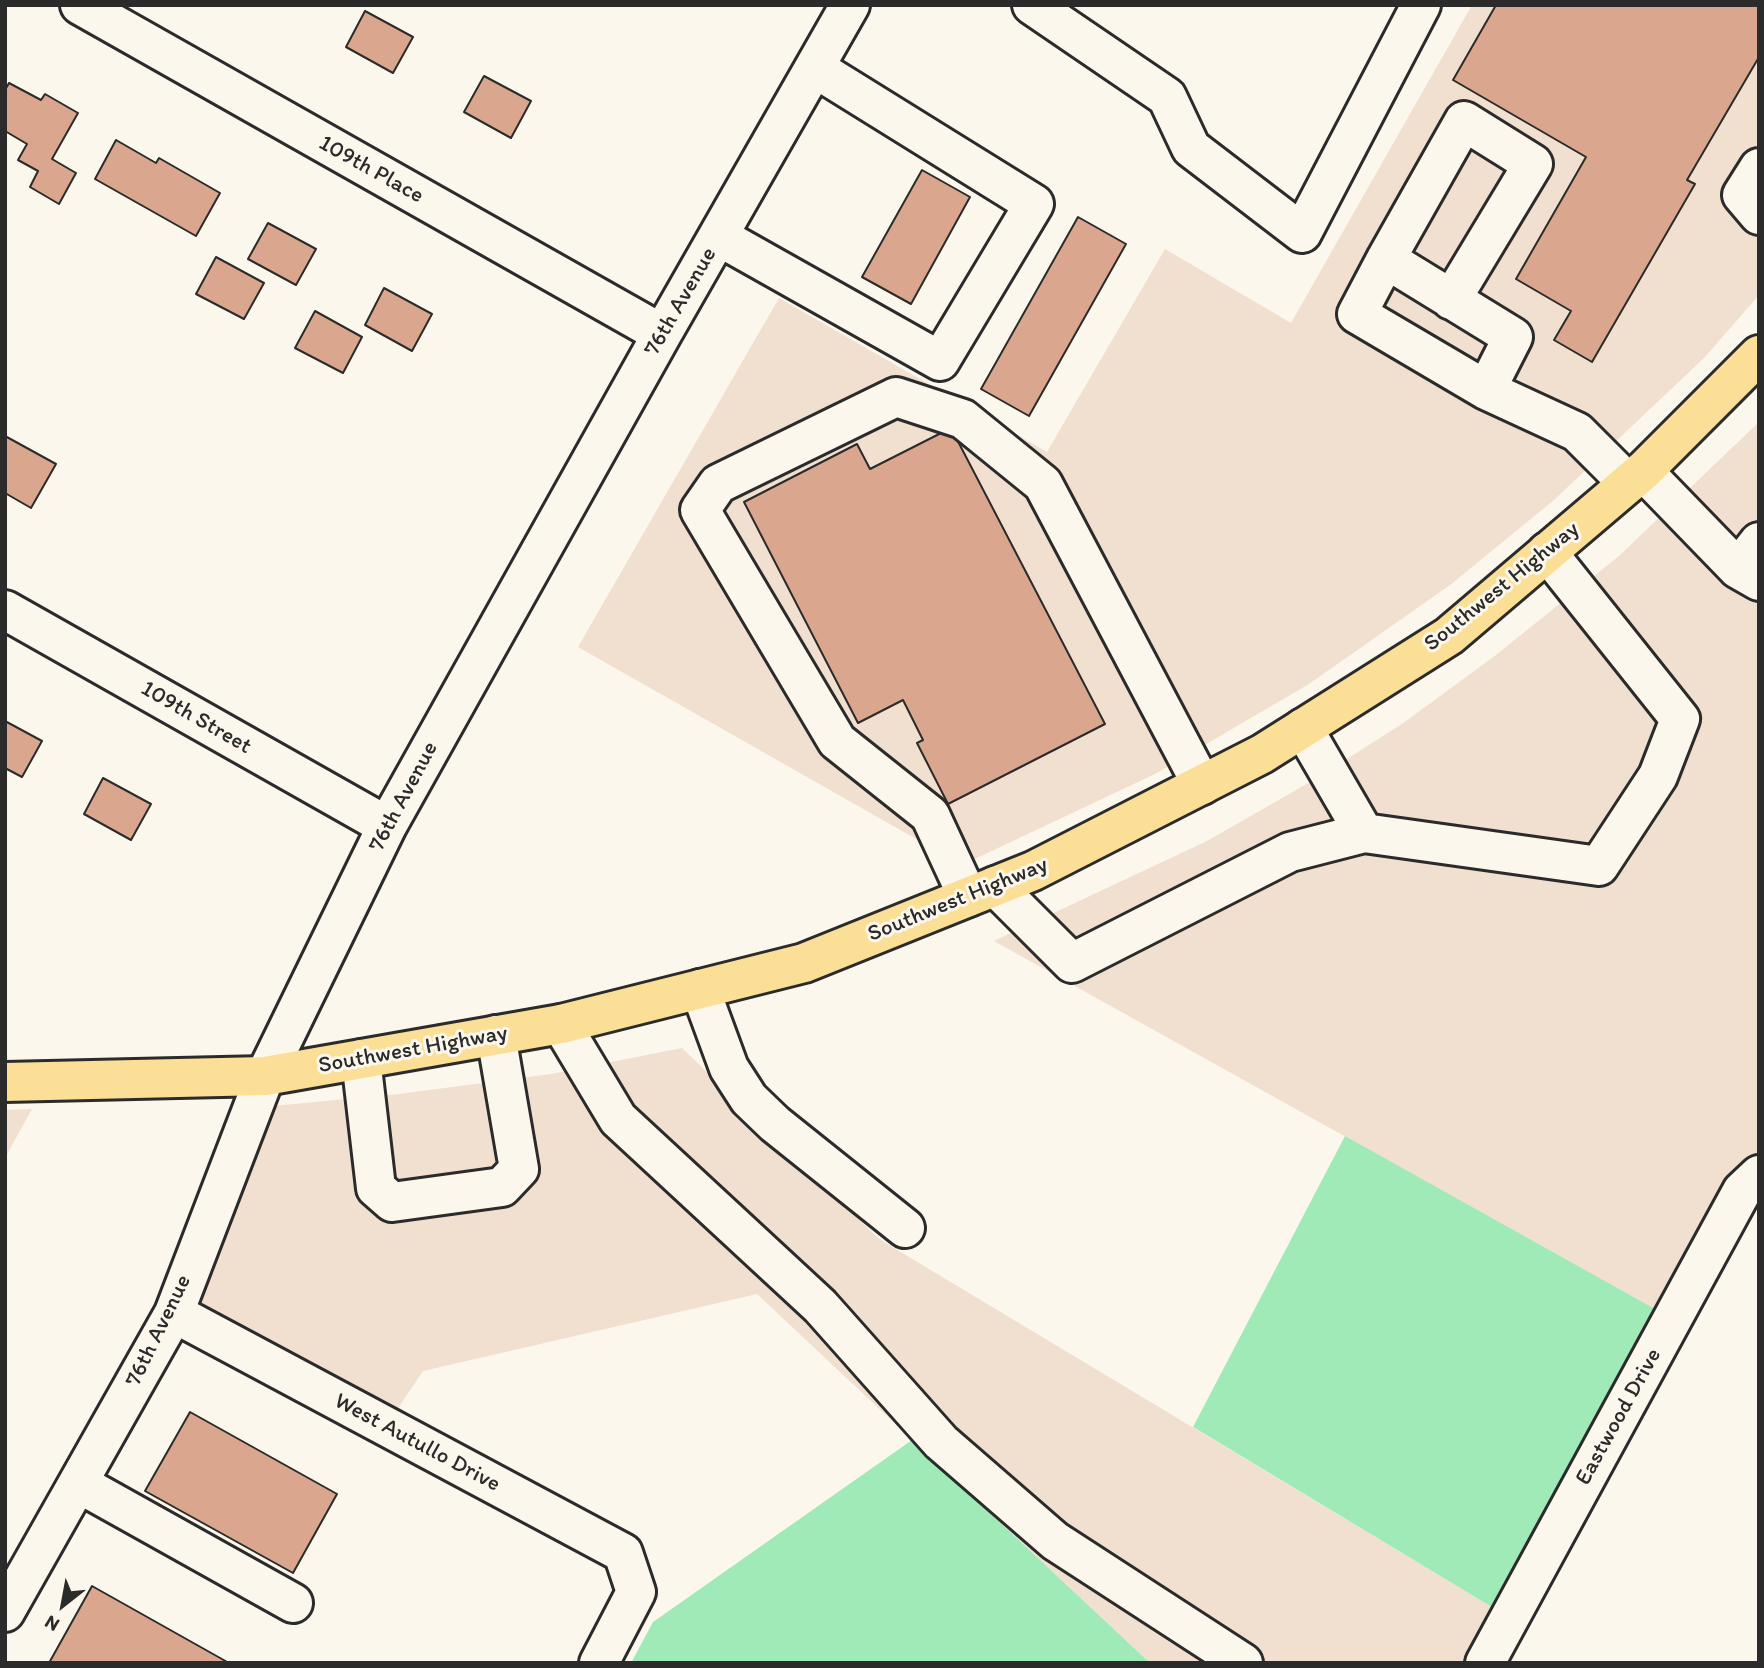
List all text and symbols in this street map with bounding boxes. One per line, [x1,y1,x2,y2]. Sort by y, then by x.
street label: 109th Place [314,130,428,210]
street label: 76th Avenue [639,243,723,361]
street label: Southwest Highway [1419,516,1585,658]
street label: 109th Street [136,675,256,761]
street label: 76th Avenue [363,737,445,857]
street label: Southwest Highway [864,851,1052,949]
street label: Southwest Highway [316,1020,510,1080]
street label: 76th Avenue [120,1271,198,1391]
street label: Eastwood Drive [1570,1344,1668,1490]
street label: West Autullo Drive [329,1388,505,1498]
north arrow [28,1570,98,1640]
text: N [41,1610,63,1637]

